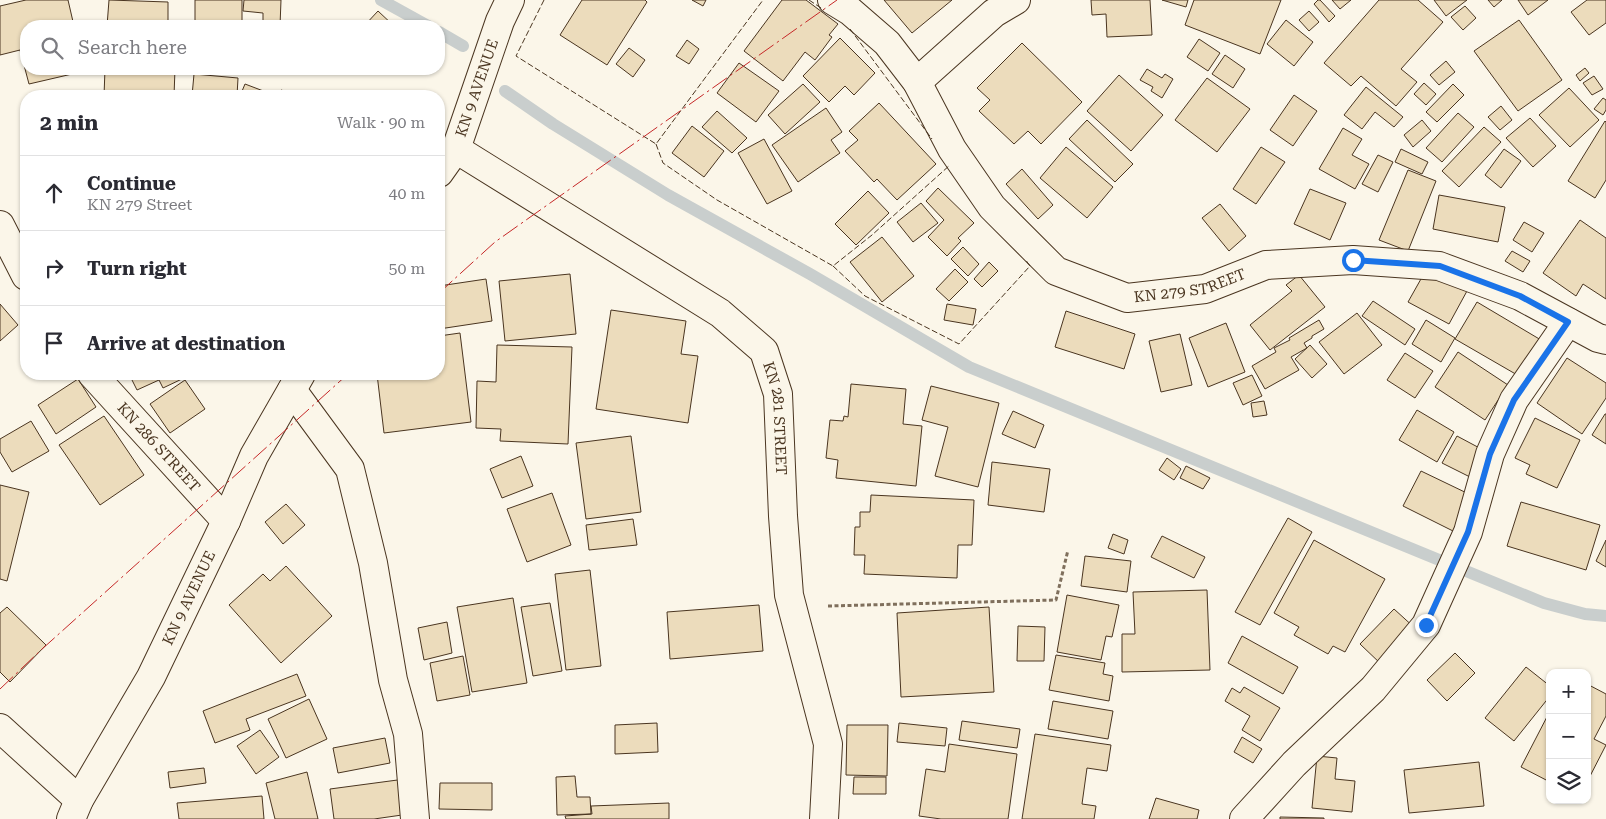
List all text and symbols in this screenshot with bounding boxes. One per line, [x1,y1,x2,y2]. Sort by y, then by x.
search box [20,20,445,75]
icon: search [38,34,66,62]
text: Search here [78,36,187,59]
street label: KN 9 AVENUE [452,37,502,139]
text: 2 min [40,111,98,135]
text: Walk · 90 m [337,113,425,132]
text: Continue [87,172,176,195]
icon: ahead [40,179,68,207]
text: 40 m [388,184,425,203]
text: KN 279 Street [87,195,192,214]
route start [1342,249,1365,272]
icon: right [40,254,68,282]
text: Turn right [87,257,187,280]
text: 50 m [388,259,425,278]
street label: KN 279 STREET [1133,265,1248,306]
icon: arrive [40,329,68,357]
text: Arrive at destination [87,332,285,355]
street label: KN 281 STREET [759,359,790,475]
street label: KN 286 STREET [113,399,204,496]
street label: KN 9 AVENUE [159,548,219,648]
route end [1415,614,1438,637]
map controls [1546,669,1591,804]
button: + [1546,669,1591,714]
button: − [1546,714,1591,759]
button: layers [1546,759,1591,804]

